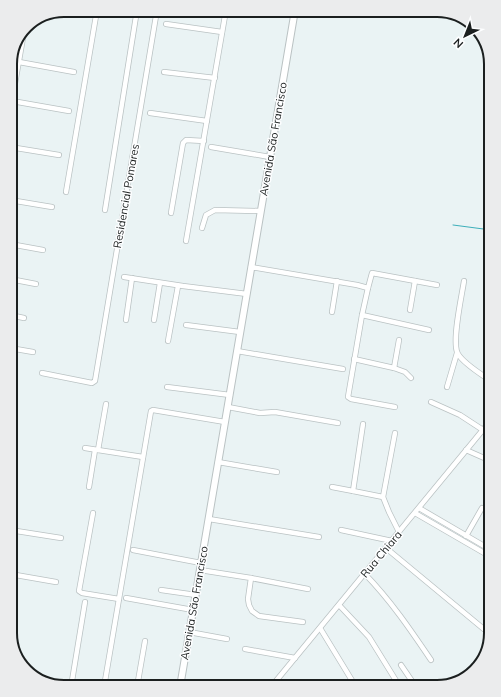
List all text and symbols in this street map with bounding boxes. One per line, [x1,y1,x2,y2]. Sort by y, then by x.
north arrow [445,16,485,56]
text: N [450,35,466,51]
street label: Avenida São Francisco [256,81,290,197]
street label: Residencial Pomares [110,143,142,249]
street label: Rua Chiara [357,528,405,580]
street label: Avenida São Francisco [177,545,211,661]

